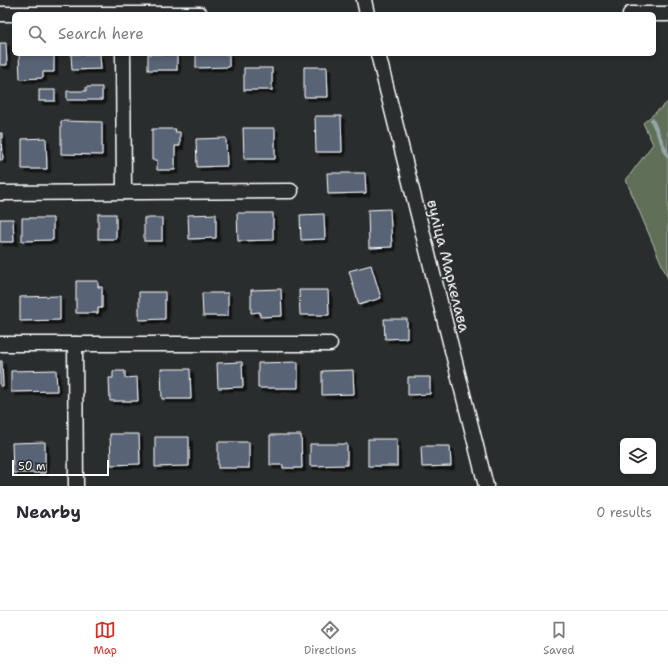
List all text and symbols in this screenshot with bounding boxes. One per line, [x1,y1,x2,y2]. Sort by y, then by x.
search box [12,12,656,56]
icon: search [26,23,48,45]
text: Search here [58,24,144,44]
street label: вуліца Маркелава [422,198,474,335]
map controls [620,438,656,474]
button: layers [620,438,656,474]
scale bar [12,458,109,477]
text: 50 m [18,459,46,474]
text: Nearby [16,501,81,523]
text: 0 results [596,504,652,521]
tab: Map [93,619,117,658]
tab: Directions [304,619,356,658]
tab: Saved [543,619,575,658]

